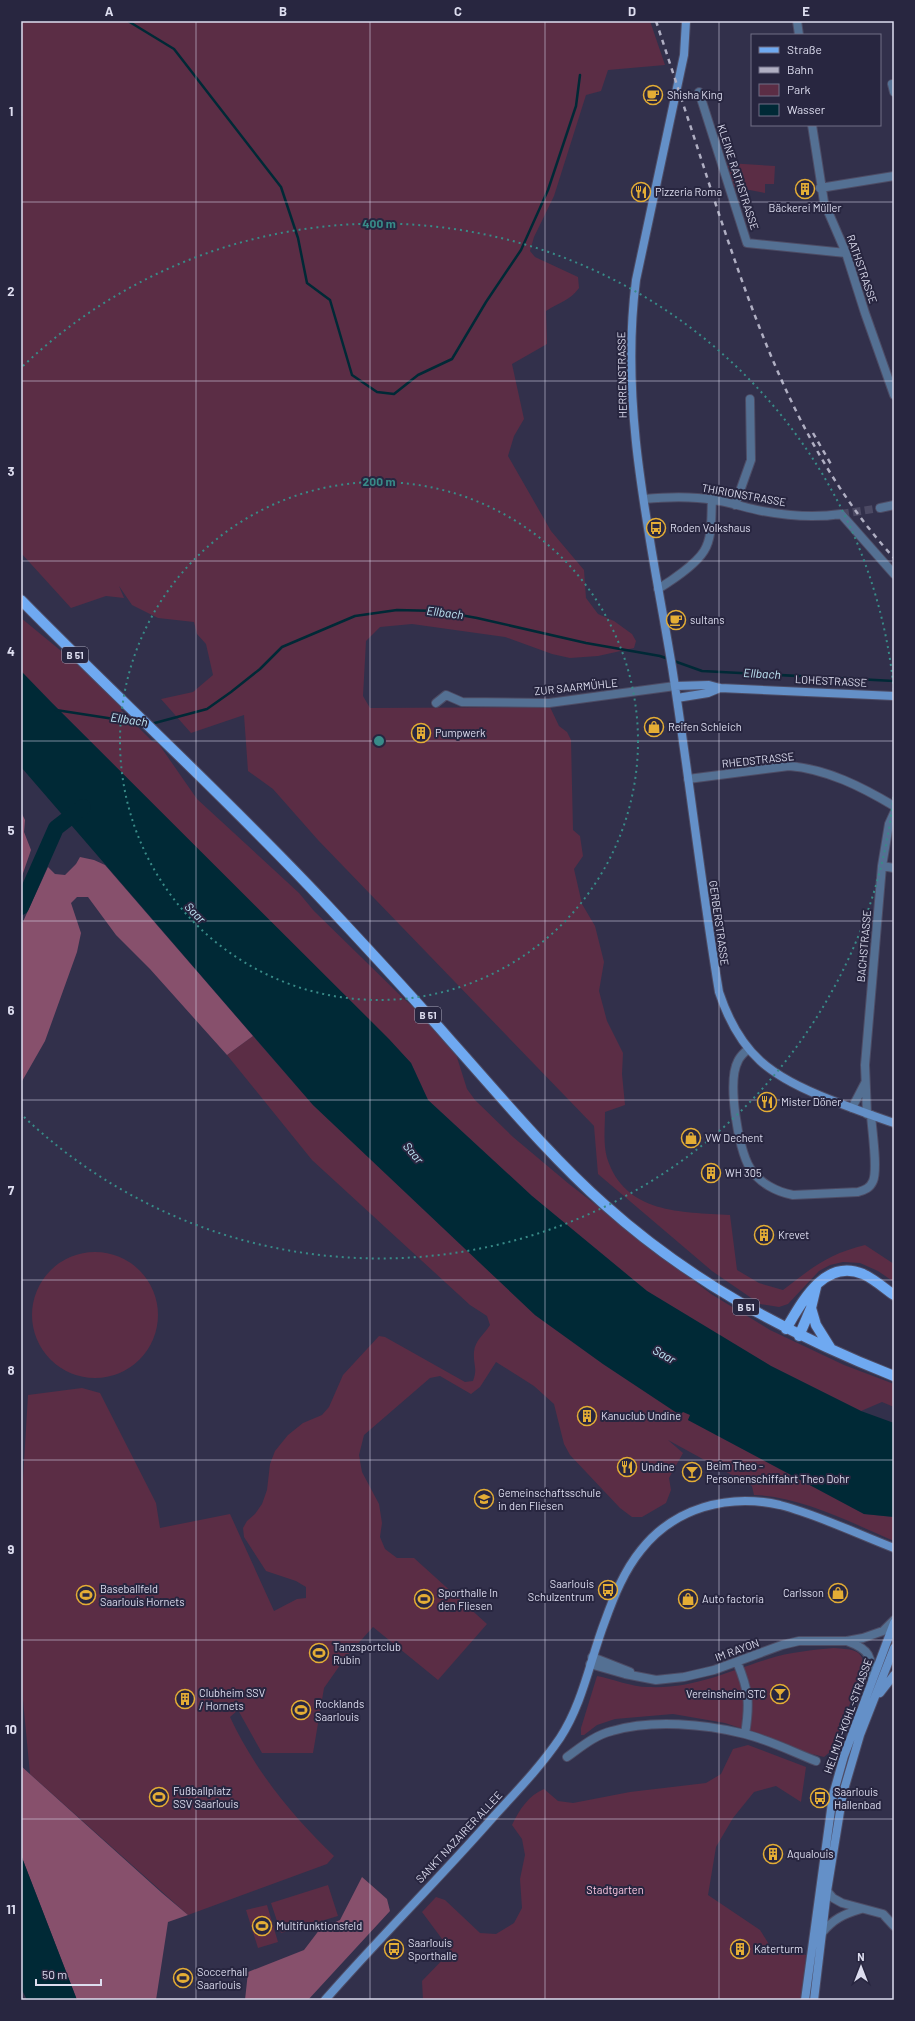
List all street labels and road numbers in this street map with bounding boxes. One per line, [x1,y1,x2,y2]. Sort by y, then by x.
street label: KLEINE RATHSTRASSE [715,122,762,232]
street label: RATHSTRASSE [845,233,880,305]
street label: HERRENSTRASSE [614,331,629,419]
street label: THIRIONSTRASSE [701,481,788,508]
road number: B 51 [62,647,88,663]
street label: LOHESTRASSE [795,672,868,689]
street label: ZUR SAARMÜHLE [534,675,619,697]
street label: RHEDSTRASSE [721,749,795,770]
street label: GERBERSTRASSE [707,880,732,967]
street label: BACHSTRASSE [854,909,873,983]
road number: B 51 [415,1007,441,1023]
road number: B 51 [733,1299,759,1315]
street label: IM RAYON [713,1636,761,1664]
street label: HELMUT-KOHL-STRASSE [821,1656,875,1775]
street label: SANKT NAZAIRER ALLEE [413,1788,505,1885]

